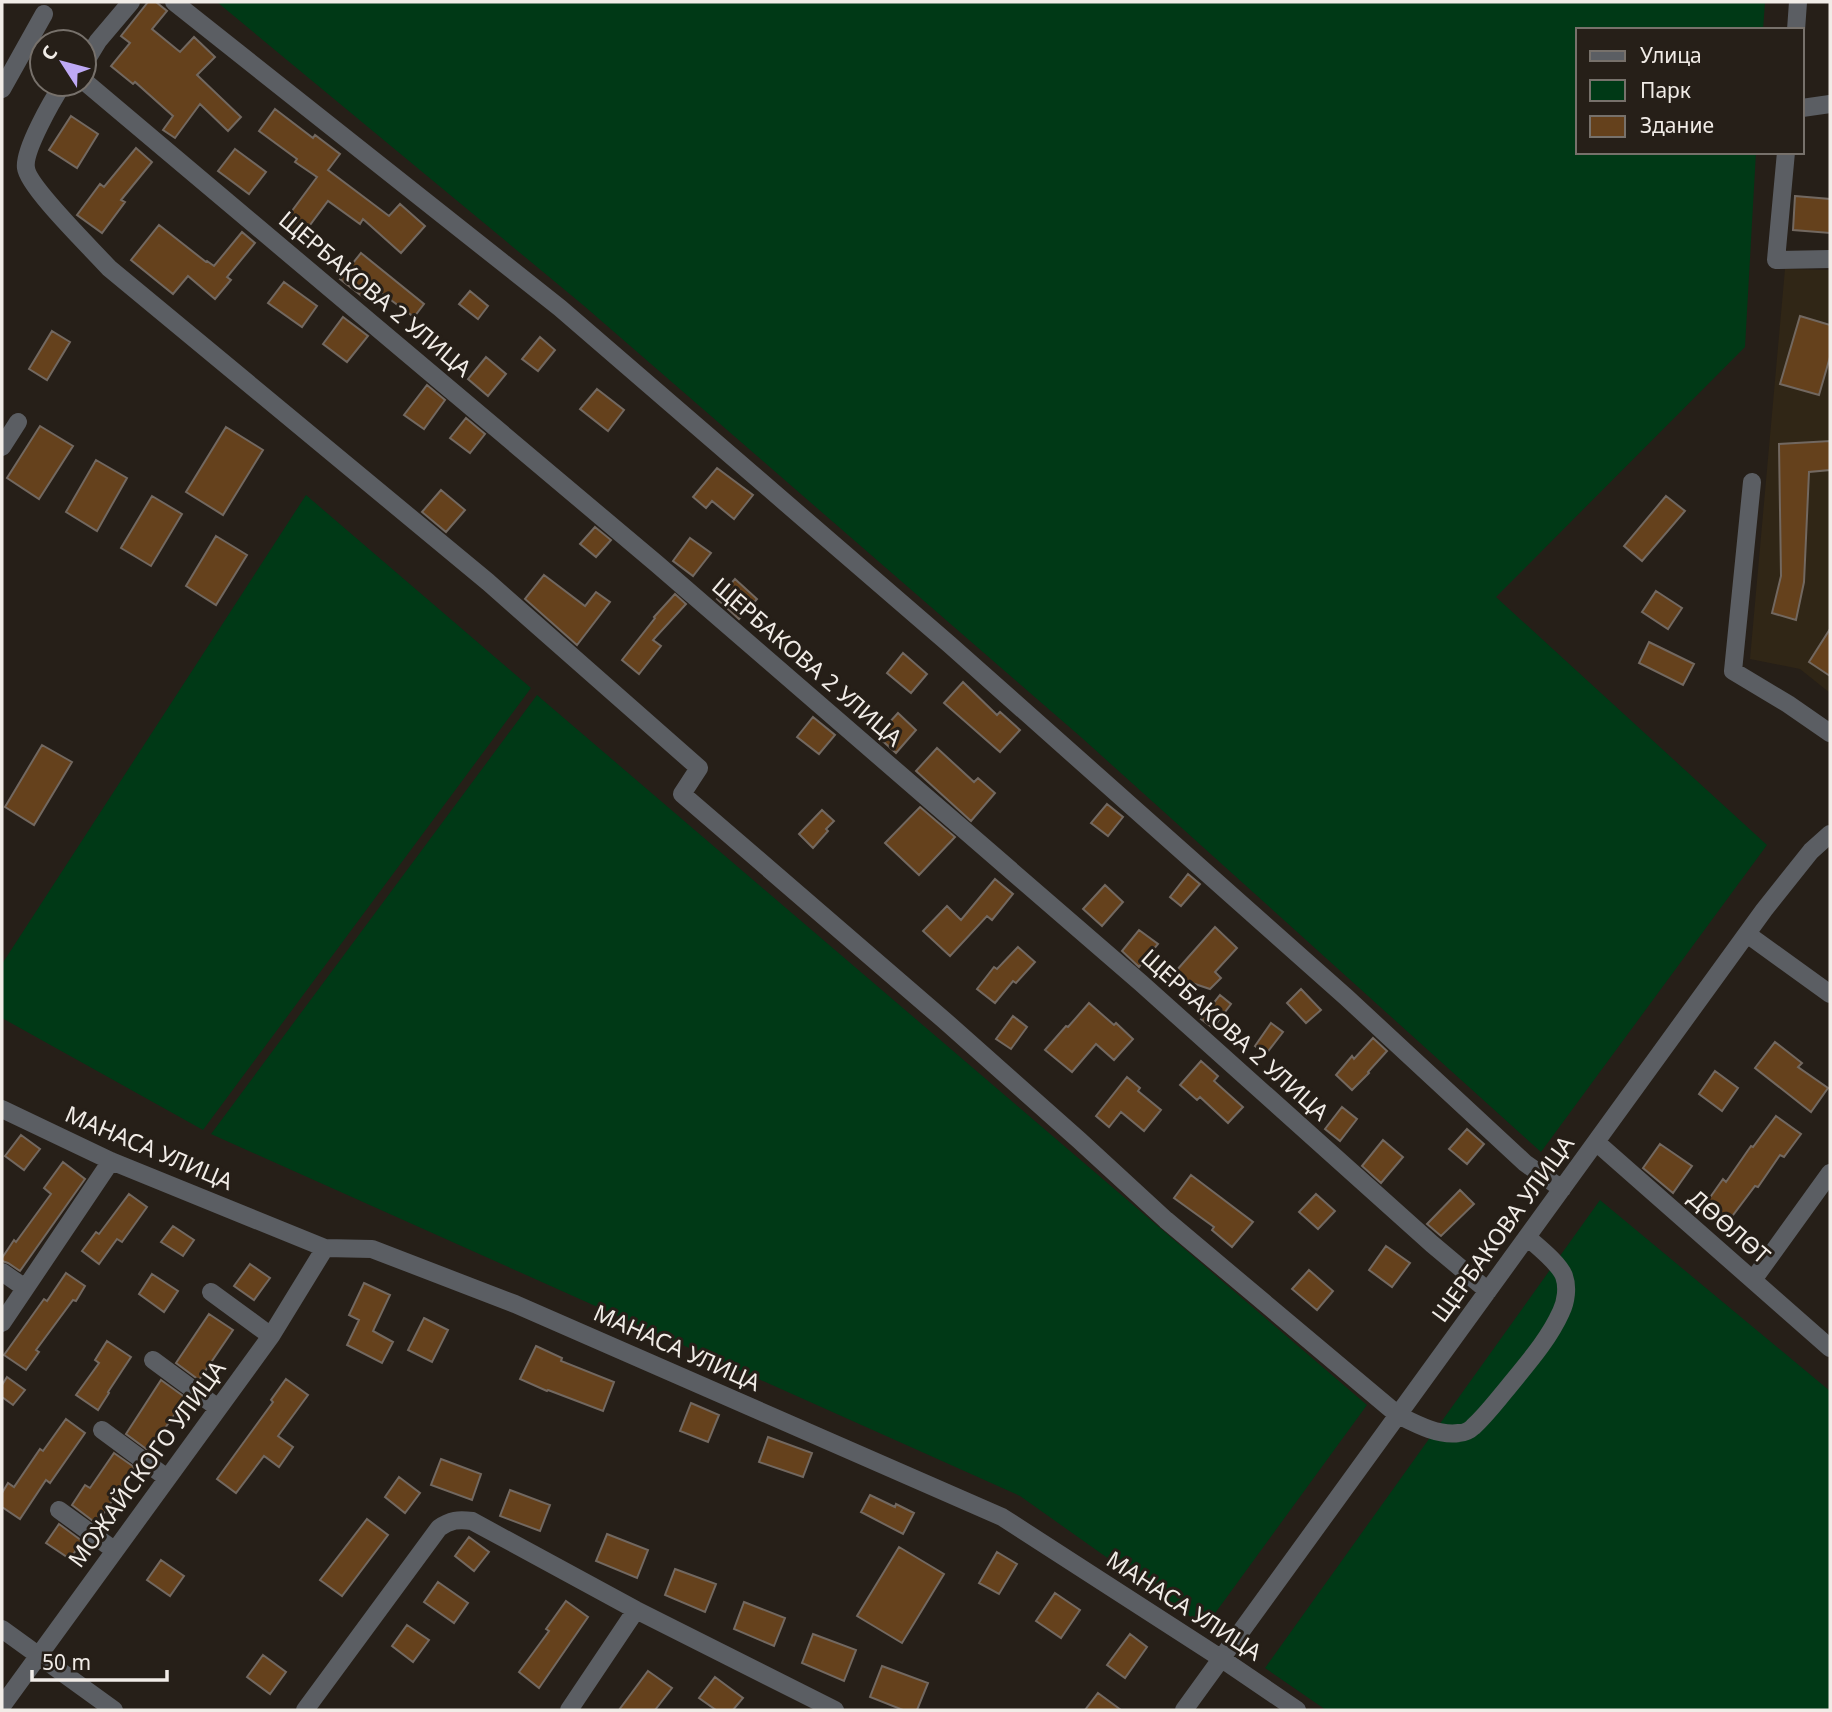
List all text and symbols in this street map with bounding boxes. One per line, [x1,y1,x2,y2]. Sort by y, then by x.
north arrow [28,28,98,98]
legend [1576,28,1804,154]
text: С [35,40,63,66]
text: Улица [1640,41,1702,69]
text: Парк [1640,76,1691,104]
text: Здание [1640,111,1714,139]
street label: ЩЕРБАКОВА 2 УЛИЦА [272,203,479,384]
street label: ЩЕРБАКОВА 2 УЛИЦА [706,570,910,753]
street label: ЩЕРБАКОВА 2 УЛИЦА [1135,941,1337,1127]
street label: МАНАСА УЛИЦА [61,1097,239,1197]
street label: ЩЕРБАКОВА УЛИЦА [1424,1128,1581,1328]
street label: ДӨӨЛӨТ [1682,1182,1778,1271]
street label: МАНАСА УЛИЦА [589,1296,766,1398]
street label: МОЖАЙСКОГО УЛИЦА [60,1353,232,1573]
street label: МАНАСА УЛИЦА [1101,1543,1269,1668]
scale bar [32,1638,166,1682]
text: 50 m [42,1648,91,1676]

